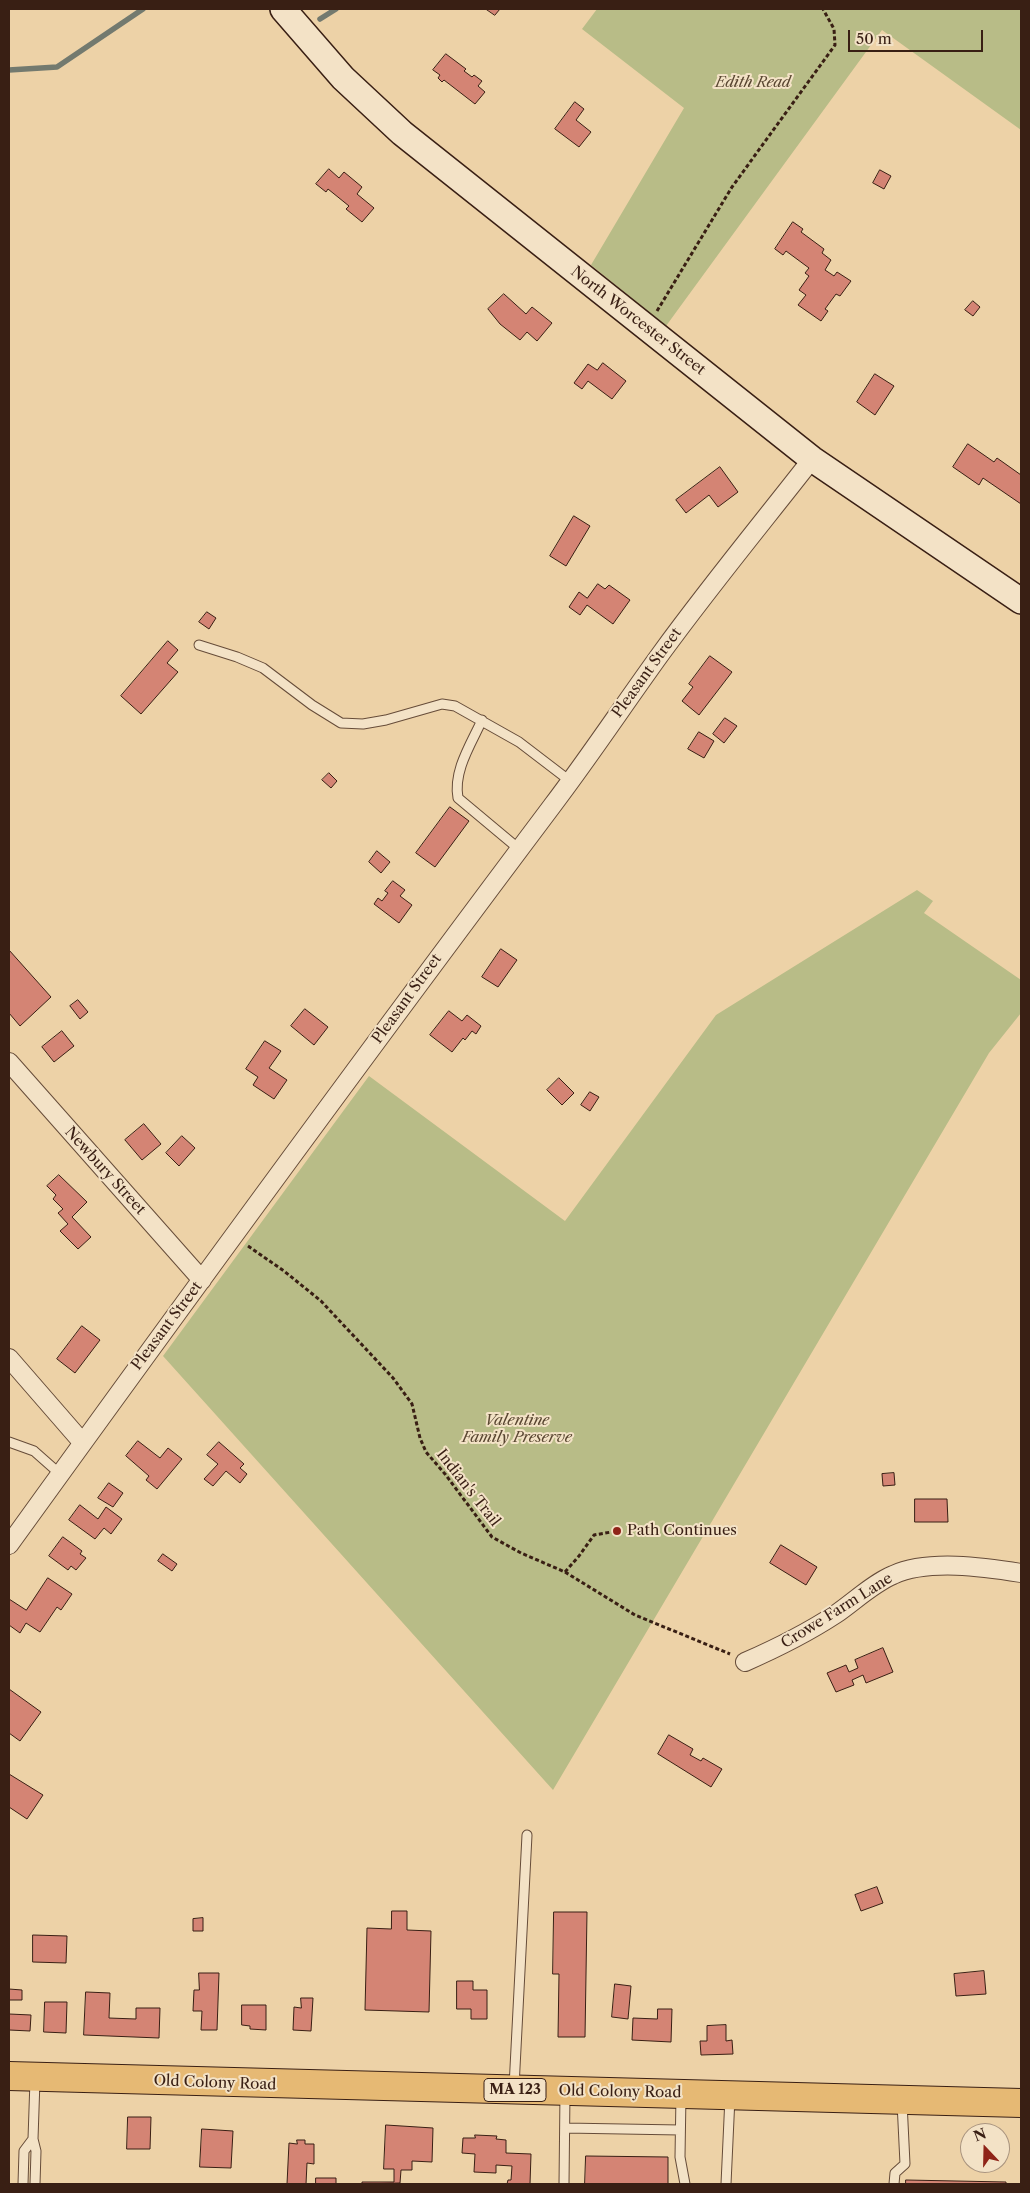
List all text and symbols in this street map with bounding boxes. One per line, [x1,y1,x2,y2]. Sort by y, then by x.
scale bar [850,20,985,52]
text: 50 m [856,29,892,48]
park label: Edith Read [715,74,791,92]
street label: North Worcester Street [567,263,709,379]
street label: Pleasant Street [608,625,686,721]
street label: Pleasant Street [368,951,446,1047]
street label: Newbury Street [61,1123,149,1219]
street label: Pleasant Street [128,1278,206,1374]
park label: Valentine Family Preserve [462,1412,572,1447]
street label: Indian's Trail [432,1446,504,1530]
place label: Path Continues [627,1522,737,1540]
marker: Path Continues [611,1525,623,1537]
street label: Crowe Farm Lane [778,1570,896,1652]
street label: Old Colony Road [153,2072,277,2094]
road number: MA 123 [484,2078,546,2102]
street label: Old Colony Road [558,2082,682,2102]
north arrow [960,2123,1010,2173]
text: N [971,2124,989,2146]

